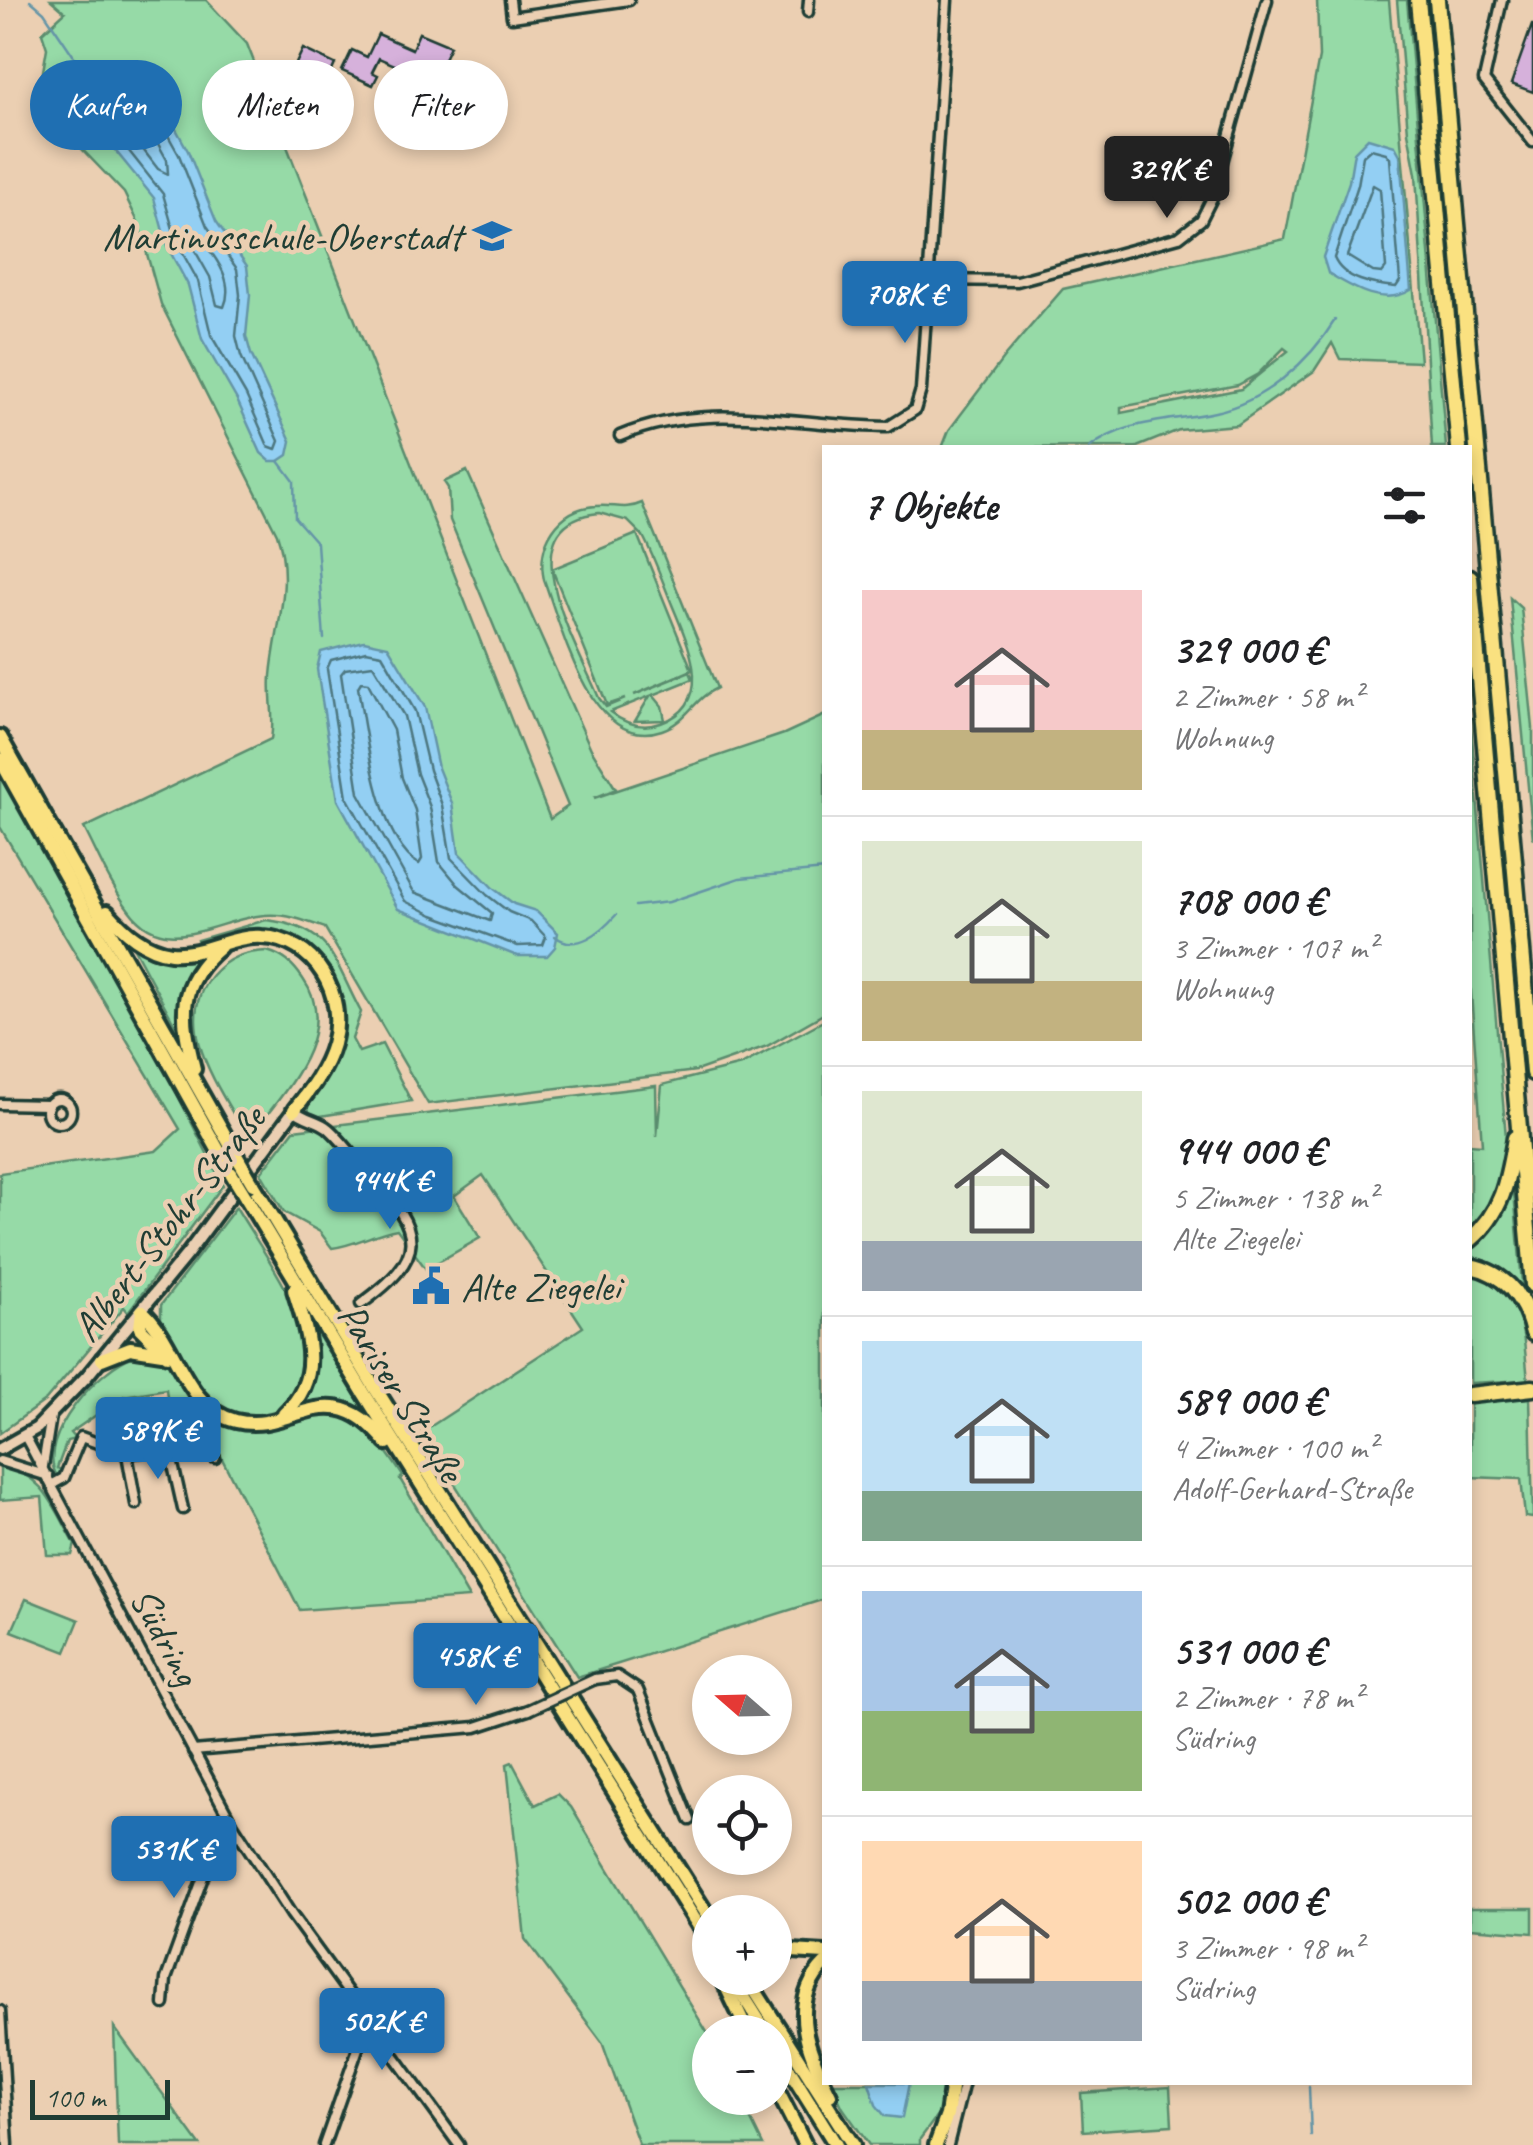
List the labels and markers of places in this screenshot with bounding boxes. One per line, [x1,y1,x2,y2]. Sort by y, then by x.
pin: 329K € [1086,136,1248,221]
place label: Martinusschule-Oberstadt [103,212,468,262]
school or university icon: Martinusschule-Oberstadt [471,215,513,257]
pin: 708K € [824,261,986,346]
pin: 944K € [309,1147,471,1232]
place label: Alte Ziegelei [461,1262,624,1312]
public building icon: Alte Ziegelei [410,1265,452,1307]
pin: 589K € [77,1397,239,1482]
pin: 458K € [395,1623,557,1708]
pin: 531K € [93,1816,255,1901]
pin: 502K € [301,1988,463,2073]

